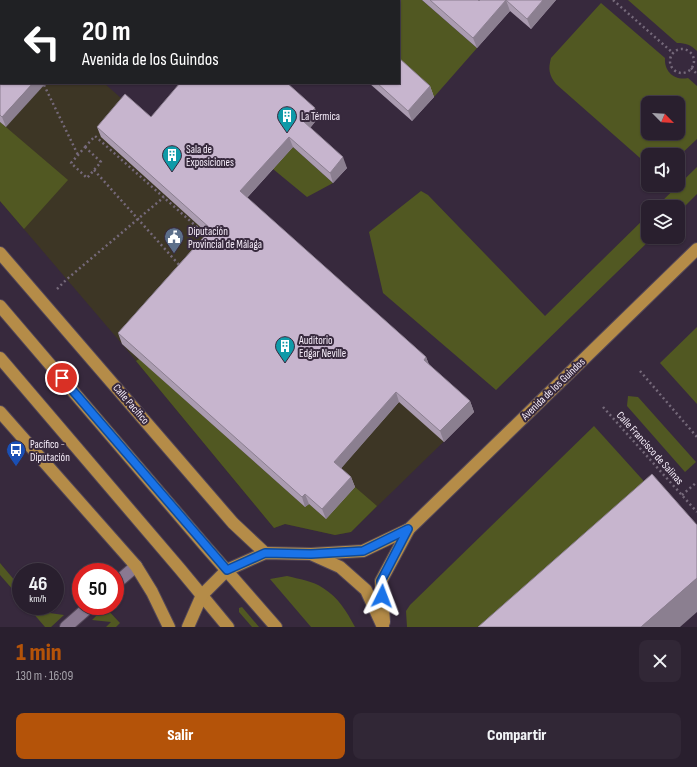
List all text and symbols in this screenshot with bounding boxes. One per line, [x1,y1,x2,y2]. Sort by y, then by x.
text: 20 m [82,15,131,48]
icon: left [16,16,68,68]
text: Avenida de los Guindos [82,49,219,70]
north arrow [641,96,685,140]
map controls [641,96,685,244]
building icon: La Térmica [276,105,298,133]
place label: La Térmica [301,110,340,123]
place label: Sala de Exposiciones [186,143,234,169]
building icon: Sala de Exposiciones [161,144,183,172]
button: sound [641,148,685,192]
button: layers [641,200,685,244]
place label: Diputación Provincial de Málaga [188,225,262,251]
public building icon: Diputación Provincial de Málaga [163,226,185,254]
place label: Auditorio Edgar Neville [298,334,346,360]
building icon: Auditorio Edgar Neville [274,335,296,363]
street label: Avenida de los Guindos [518,355,588,423]
pin [45,361,79,395]
icon: arrive [51,367,73,389]
street label: Calle Pacífico [110,381,152,427]
street label: Calle Francisco de Salinas [614,409,686,487]
place label: Pacífico - Diputación [30,438,70,464]
bus stop icon: Pacífico - Diputación [5,439,27,467]
speed limit sign: 50 [72,563,124,615]
text: 46 [29,572,47,596]
position arrow [361,575,403,617]
text: km/h [29,593,47,605]
text: 1 min [16,638,62,667]
button: close [639,640,681,682]
text: 130 m · 16:09 [16,668,73,684]
button: Salir [16,713,345,759]
button: Compartir [353,713,681,759]

